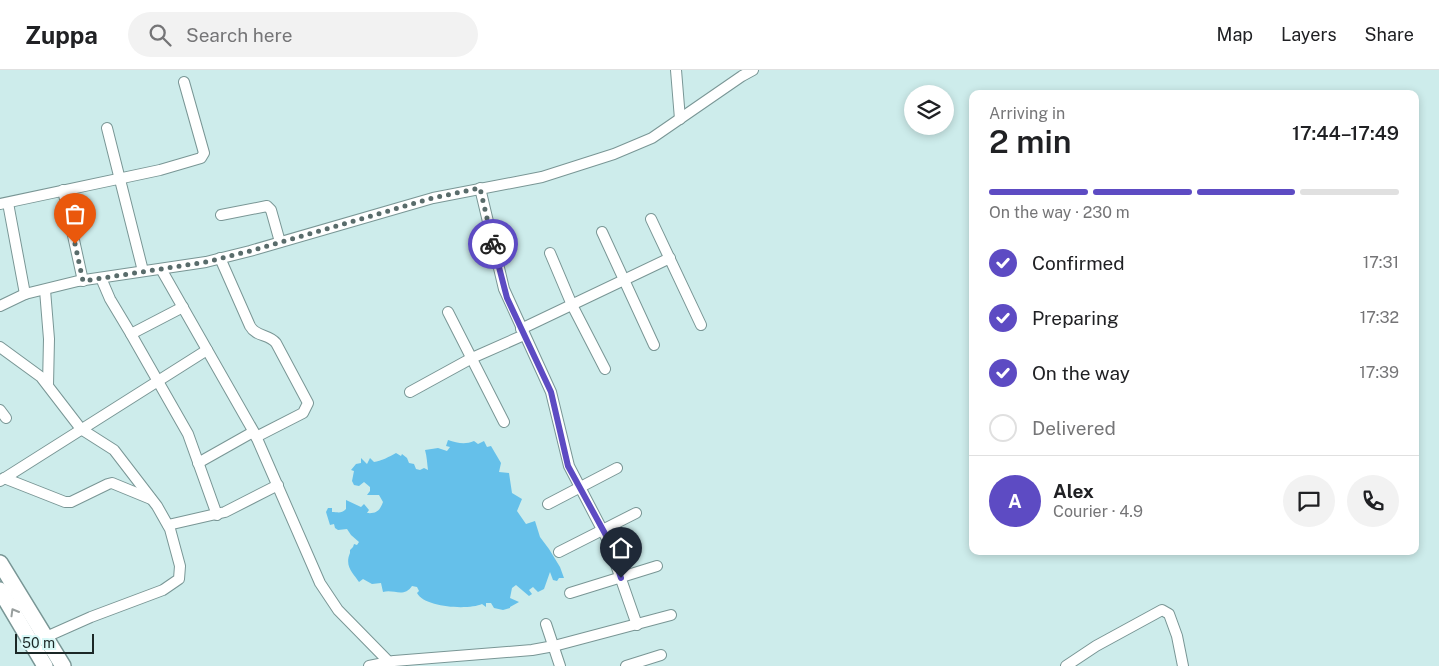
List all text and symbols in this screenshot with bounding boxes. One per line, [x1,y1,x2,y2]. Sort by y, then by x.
search box [128,12,478,57]
text: Zuppa [25,21,98,49]
icon: search [146,21,174,49]
text: Search here [186,24,293,46]
text: Map [1217,24,1253,45]
text: Layers [1281,24,1337,45]
text: Share [1365,24,1414,45]
map controls [904,85,954,135]
button: layers [904,85,954,135]
text: Arriving in [989,104,1065,123]
text: 17:44–17:49 [1292,122,1399,144]
text: 2 min [989,123,1072,160]
pin [54,193,96,244]
icon: bag [61,200,89,228]
text: On the way · 230 m [989,203,1130,222]
courier [468,219,518,269]
icon: bike [479,230,507,258]
icon: check [989,249,1017,277]
text: Confirmed [1032,252,1125,274]
text: 17:31 [1363,253,1399,272]
icon: check [989,304,1017,332]
text: Preparing [1032,307,1119,329]
text: 17:32 [1360,308,1399,327]
icon: check [989,359,1017,387]
text: On the way [1032,362,1130,384]
text: 17:39 [1359,363,1399,382]
text: Delivered [1032,417,1116,439]
button: chat [1283,475,1335,527]
button: phone [1347,475,1399,527]
text: Alex [1053,480,1094,502]
text: A [1008,490,1022,512]
text: Courier · 4.9 [1053,502,1143,521]
pin [600,527,642,578]
icon: home [607,534,635,562]
one-way arrow [11,609,21,618]
scale bar [15,631,94,654]
text: 50 m [22,635,55,651]

